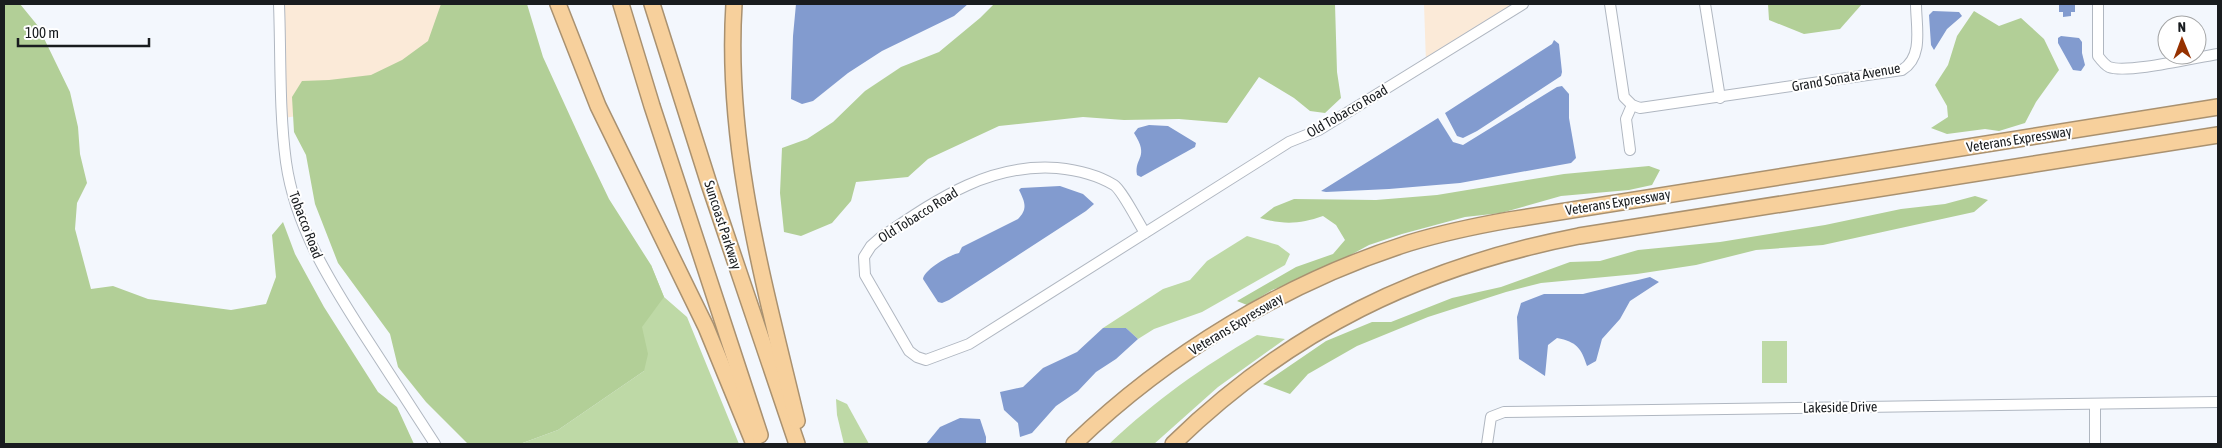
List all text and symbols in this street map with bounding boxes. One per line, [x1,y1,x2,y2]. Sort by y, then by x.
scale bar [18,15,149,47]
north arrow [2157,15,2207,65]
text: N [2178,19,2186,35]
text: 100 m [25,24,59,41]
street label: Grand Sonata Avenue [1790,60,1902,94]
street label: Old Tobacco Road [1304,81,1390,141]
street label: Veterans Expressway [1965,123,2073,155]
street label: Suncoast Parkway [701,179,745,272]
street label: Old Tobacco Road [875,184,961,246]
street label: Veterans Expressway [1564,186,1672,218]
street label: Tobacco Road [286,189,326,261]
street label: Veterans Expressway [1186,290,1286,358]
street label: Lakeside Drive [1803,398,1877,416]

